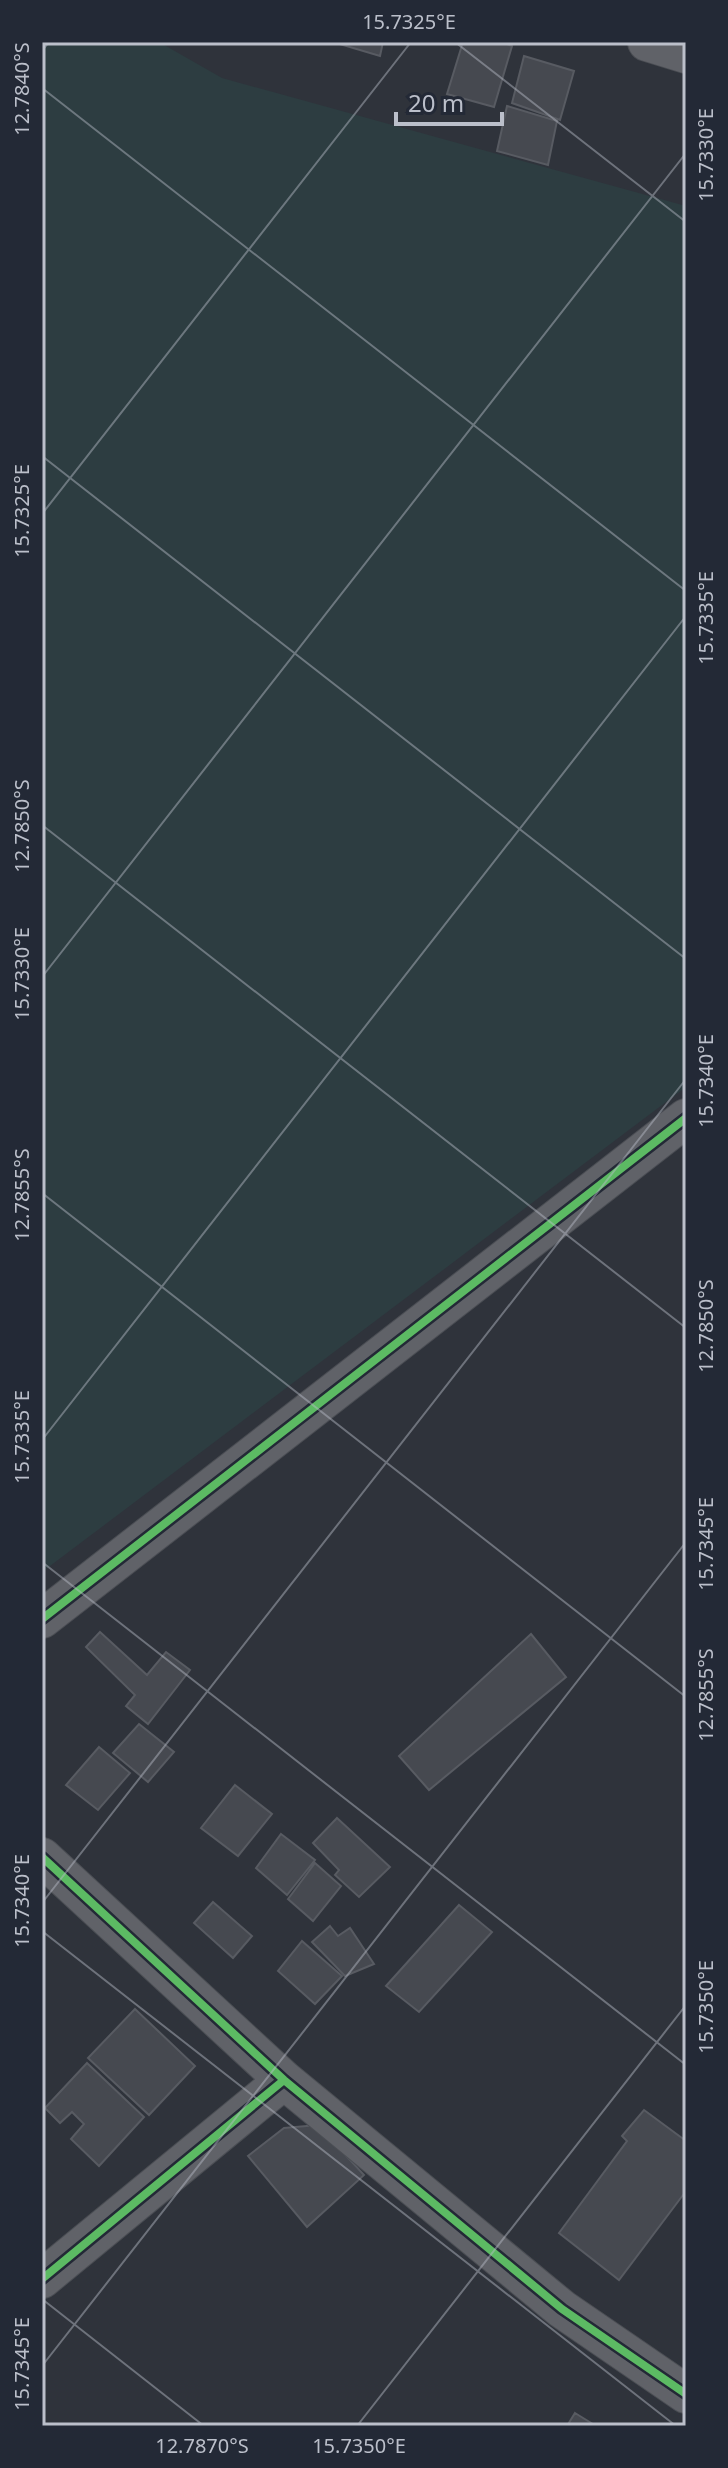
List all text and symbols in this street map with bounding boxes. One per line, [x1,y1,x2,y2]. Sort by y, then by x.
text: 15.7325°E [362,8,456,35]
text: 12.7840°S [8,42,35,136]
scale bar [396,76,502,126]
text: 20 m [408,86,464,119]
text: 15.7330°E [692,108,719,202]
text: 15.7325°E [8,464,35,558]
text: 15.7335°E [692,571,719,665]
text: 12.7850°S [8,779,35,873]
text: 15.7330°E [8,927,35,1021]
text: 15.7340°E [692,1034,719,1128]
text: 12.7855°S [8,1148,35,1242]
text: 12.7850°S [692,1279,719,1373]
text: 15.7335°E [8,1390,35,1484]
text: 15.7345°E [692,1497,719,1591]
text: 12.7855°S [692,1648,719,1742]
text: 15.7340°E [8,1854,35,1948]
text: 15.7350°E [692,1960,719,2054]
text: 15.7345°E [8,2317,35,2411]
text: 12.7870°S [155,2432,249,2459]
text: 15.7350°E [312,2432,406,2459]

